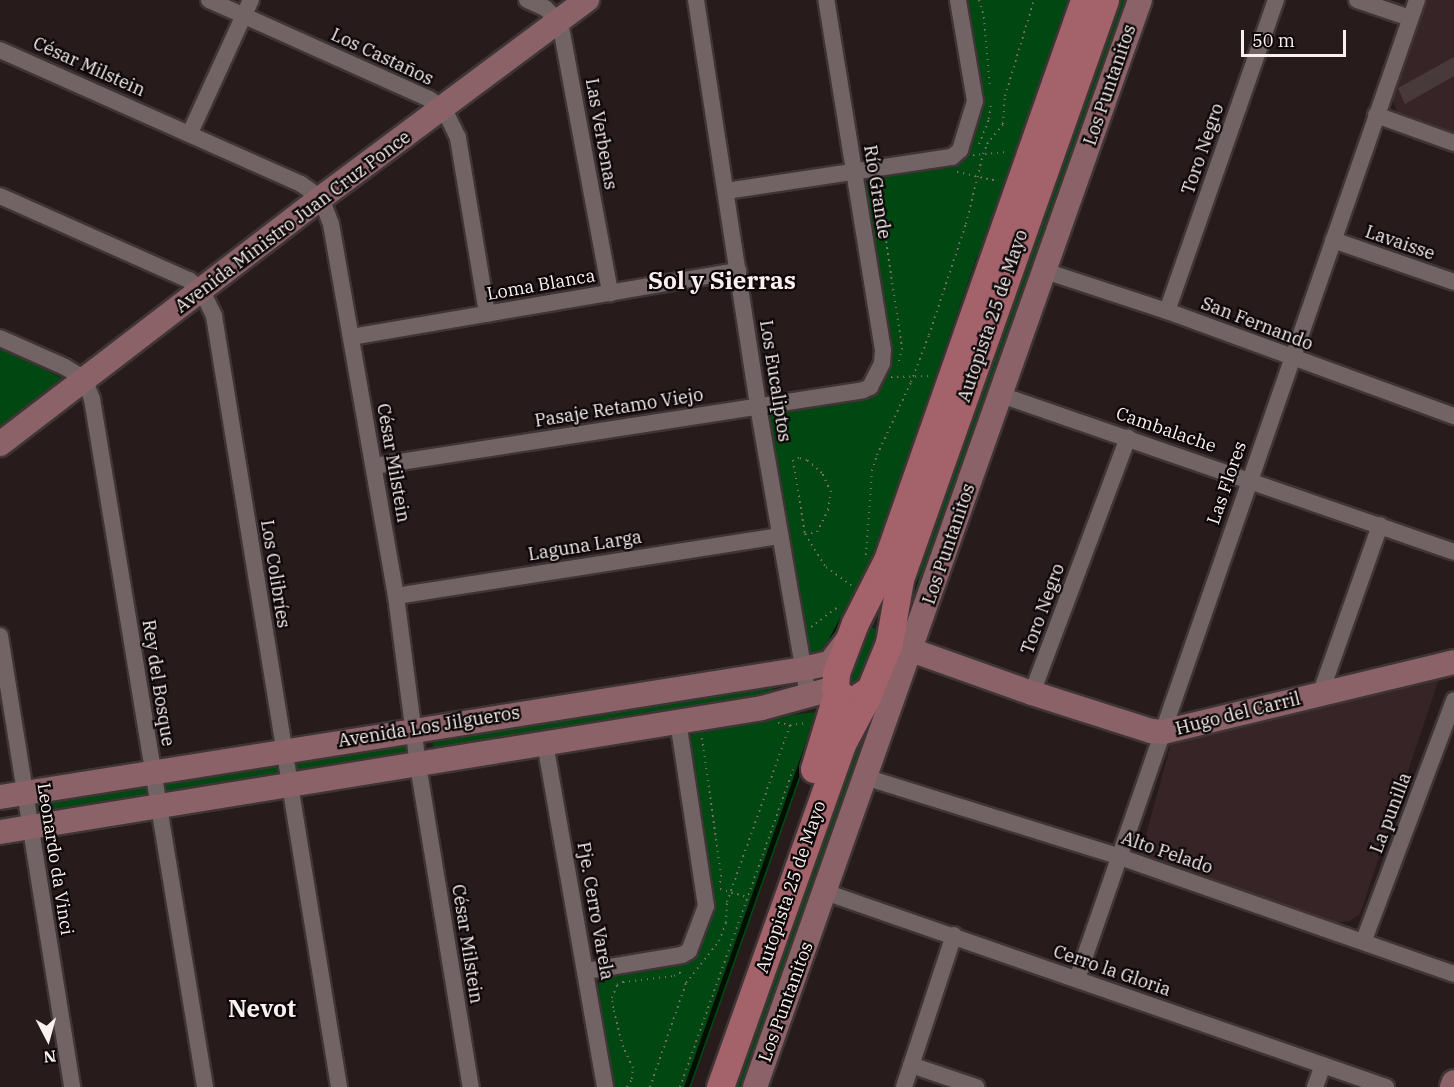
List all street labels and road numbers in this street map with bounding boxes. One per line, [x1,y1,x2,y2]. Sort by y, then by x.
street label: Los Puntanitos [1079,22,1141,148]
street label: Los Castaños [327,24,437,90]
street label: César Milstein [30,33,148,101]
street label: Las Verbenas [581,77,621,191]
street label: Toro Negro [1177,101,1229,197]
street label: Avenida Ministro Juan Cruz Ponce [171,126,415,318]
street label: Río Grande [859,143,895,241]
street label: Lavaisse [1362,221,1438,265]
street label: Autopista 25 de Mayo [953,227,1033,405]
street label: Loma Blanca [485,265,597,305]
street label: San Fernando [1198,293,1316,355]
street label: Los Eucaliptos [755,319,795,443]
street label: Pasaje Retamo Viejo [533,384,705,432]
street label: César Milstein [372,402,414,524]
street label: Cambalache [1113,403,1219,457]
street label: Las Flores [1203,438,1251,528]
street label: Los Puntanitos [918,481,980,607]
street label: Los Colibríes [256,518,294,630]
street label: Laguna Larga [527,526,643,566]
street label: Toro Negro [1017,561,1069,657]
street label: Rey del Bosque [137,618,179,748]
street label: Hugo del Carril [1173,688,1303,740]
street label: Avenida Los Jilgueros [337,702,521,752]
street label: La punilla [1366,770,1416,856]
street label: Leonardo da Vinci [32,781,78,937]
street label: Autopista 25 de Mayo [751,798,831,976]
street label: Alto Pelado [1119,827,1215,879]
street label: Pje. Cerro Varela [572,840,618,982]
street label: César Milstein [447,883,487,1005]
street label: Los Puntanitos [754,939,818,1065]
street label: Cerro la Gloria [1050,941,1174,1001]

